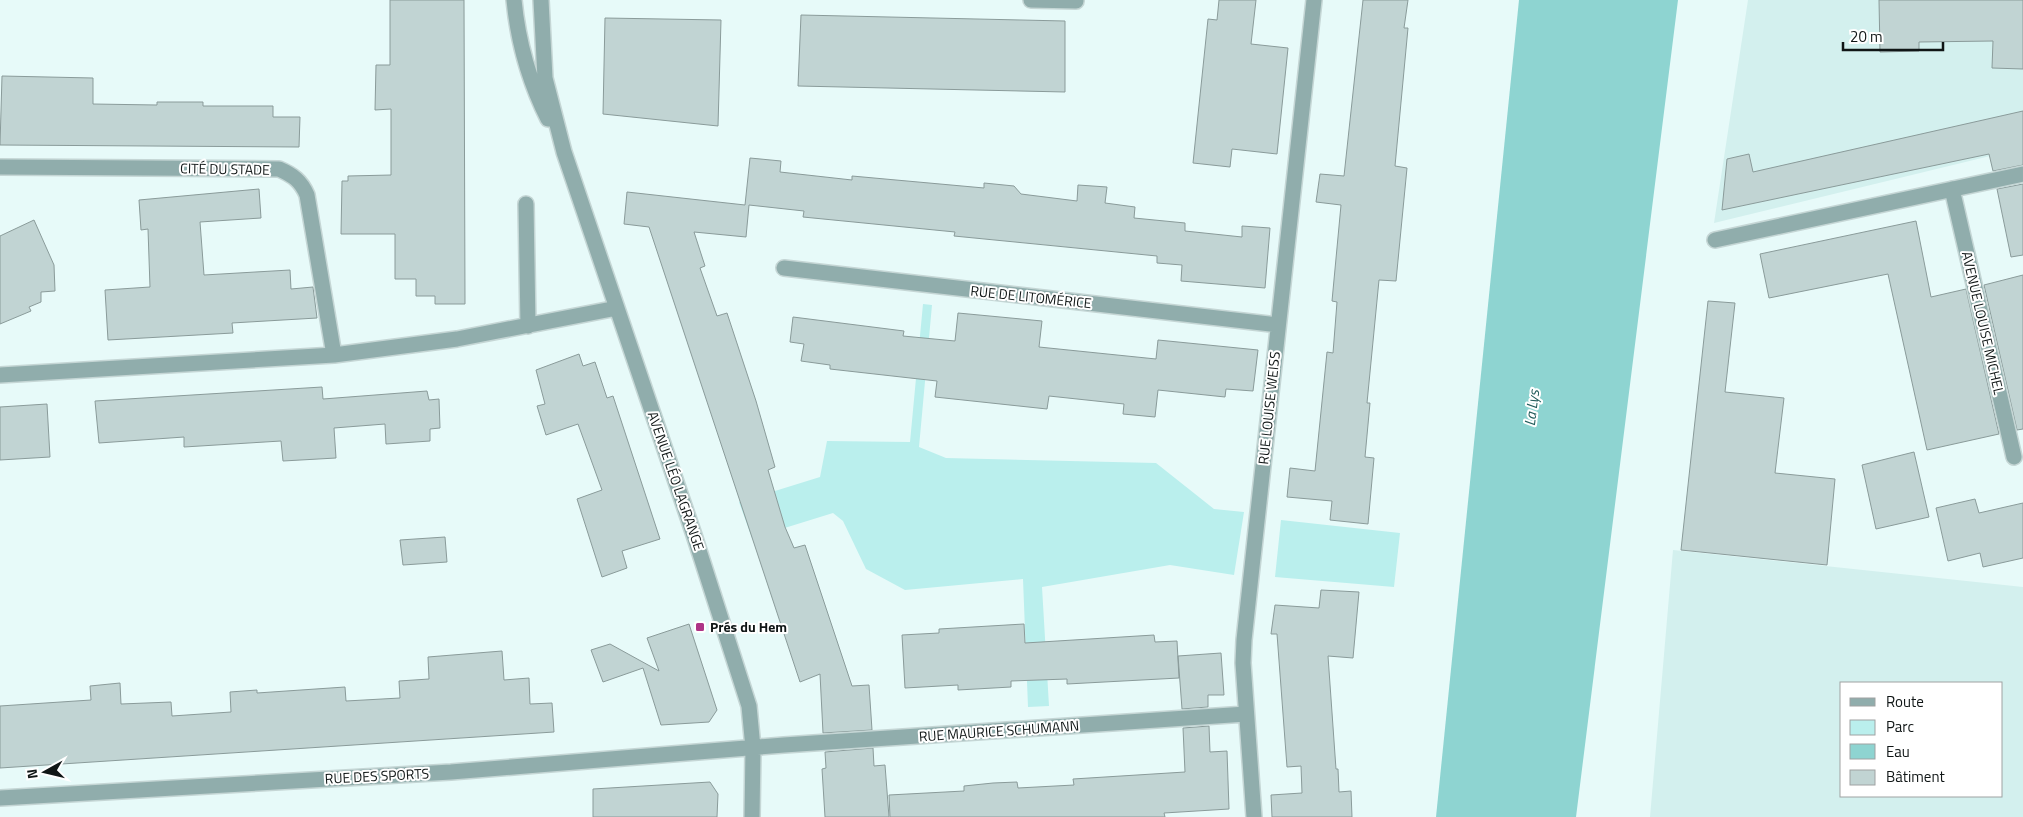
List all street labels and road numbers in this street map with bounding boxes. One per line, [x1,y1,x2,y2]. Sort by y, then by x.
street label: CITÉ DU STADE [180,157,270,180]
street label: AVENUE LOUISE MICHEL [1957,249,2010,397]
street label: RUE DE LITOMÉRICE [969,280,1093,313]
street label: RUE LOUISE WEISS [1252,350,1285,466]
street label: AVENUE LÉO LAGRANGE [643,408,710,554]
street label: RUE MAURICE SCHUMANN [918,714,1080,747]
street label: RUE DES SPORTS [324,762,430,789]

